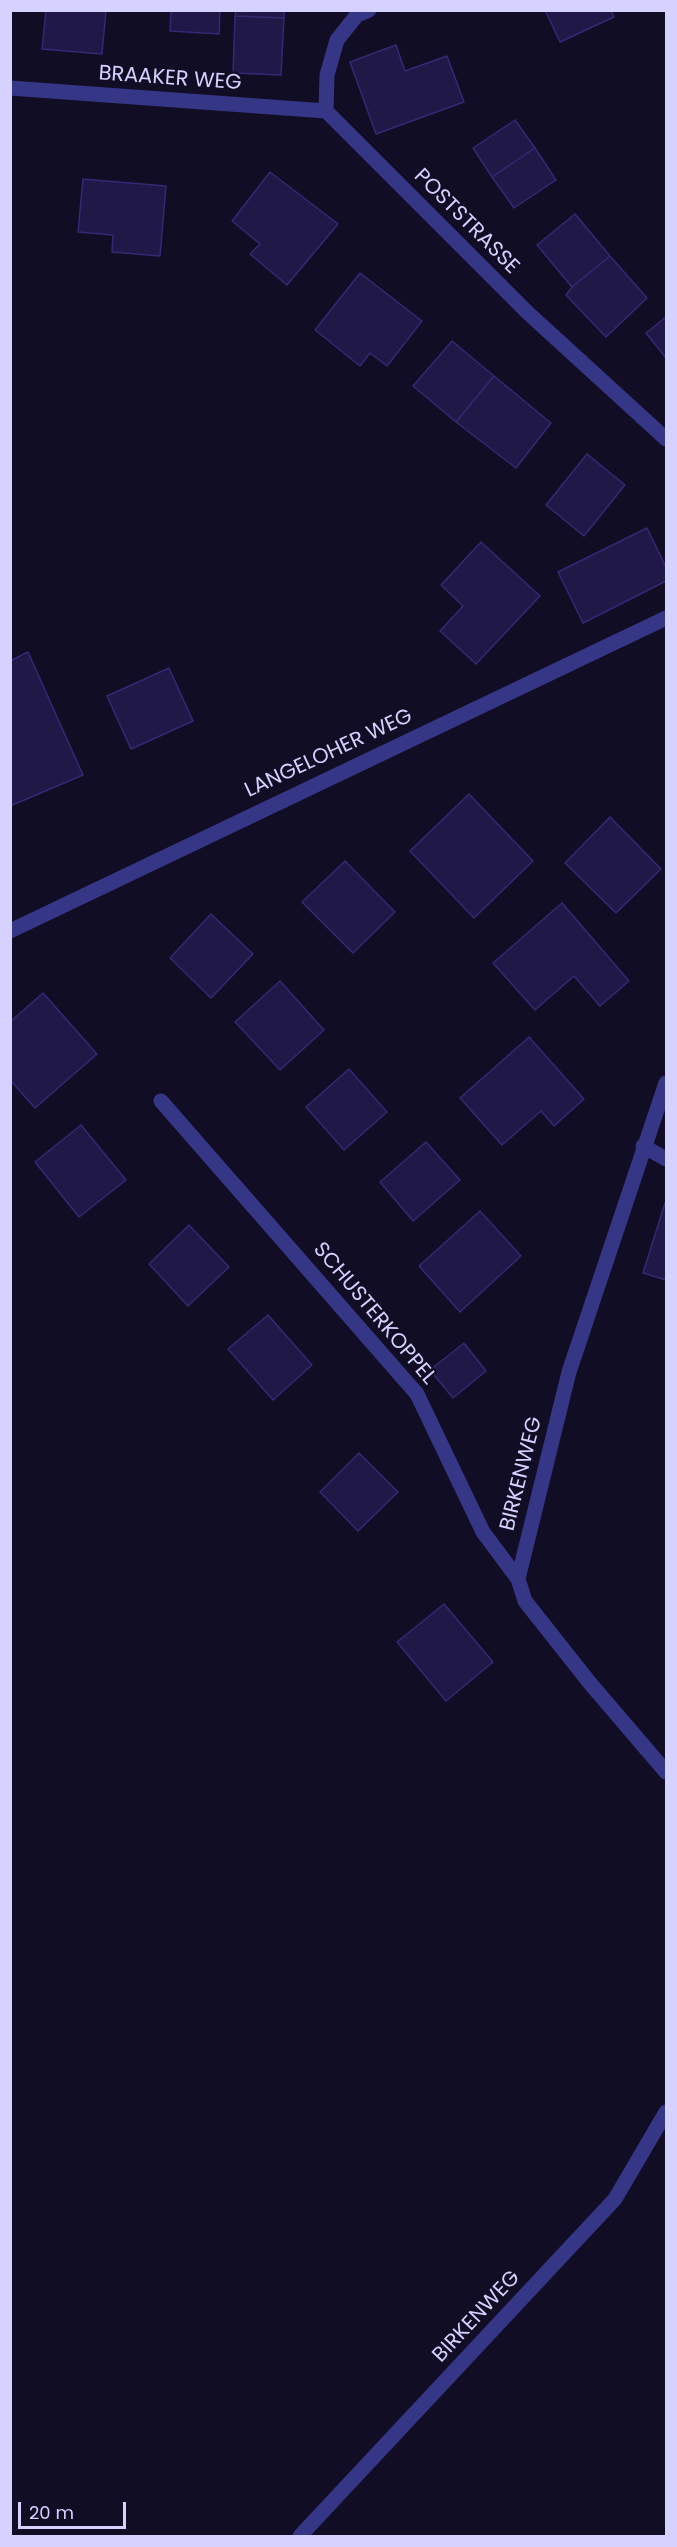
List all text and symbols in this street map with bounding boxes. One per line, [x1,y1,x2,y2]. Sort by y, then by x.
street label: BRAAKER WEG [98,61,242,97]
street label: POSTSTRASSE [408,164,524,280]
street label: LANGELOHER WEG [241,704,417,804]
street label: SCHUSTERKOPPEL [307,1238,441,1390]
street label: BIRKENWEG [496,1414,548,1534]
street label: BIRKENWEG [428,2266,526,2368]
scale bar [21,2490,129,2528]
text: 20 m [29,2500,74,2525]

